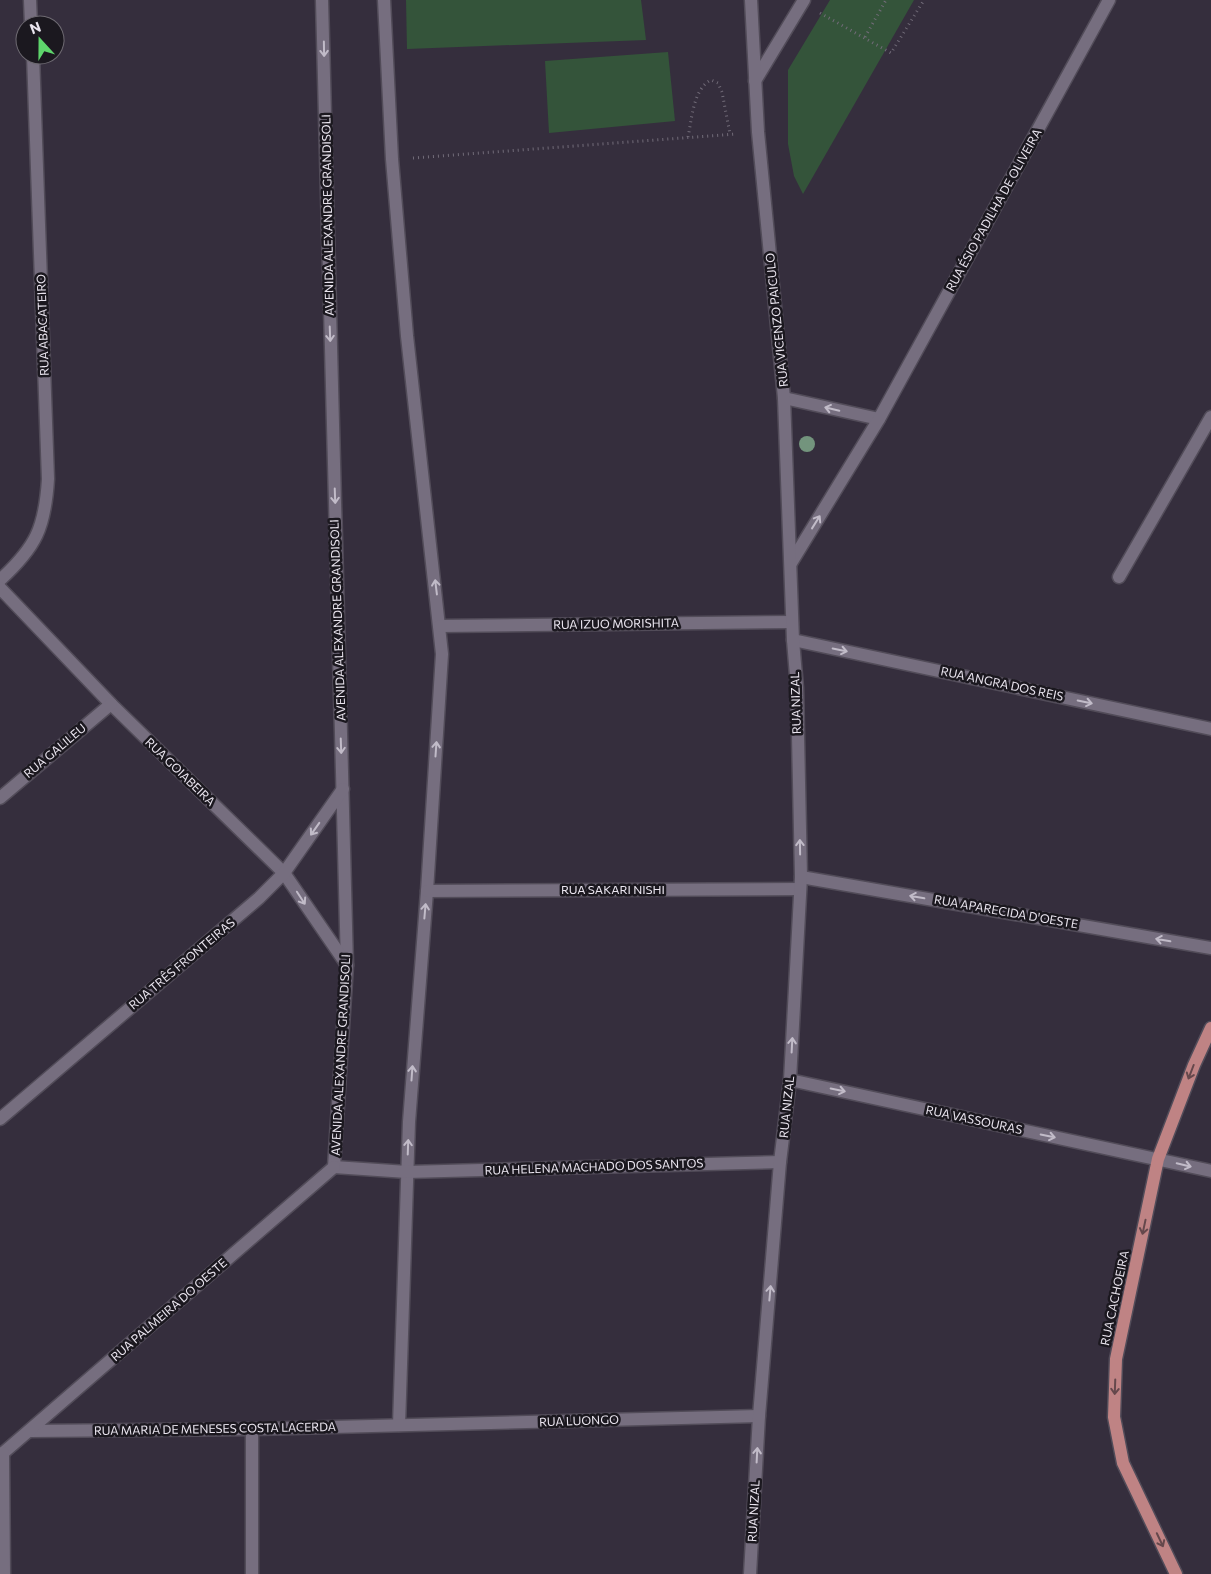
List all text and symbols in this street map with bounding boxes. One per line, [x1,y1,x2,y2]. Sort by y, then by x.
north arrow [15,15,65,65]
text: N [27,18,43,37]
one-way arrow [319,40,328,56]
street label: AVENIDA ALEXANDRE GRANDISOLI [318,114,336,316]
street label: RUA ÉSIO PADILHA DE OLIVEIRA [943,126,1044,293]
street label: RUA VICENZO PAICULO [762,252,790,388]
street label: RUA ABACATEIRO [33,274,51,376]
one-way arrow [326,325,335,341]
one-way arrow [824,403,840,413]
one-way arrow [330,488,340,504]
one-way arrow [812,515,822,529]
street label: AVENIDA ALEXANDRE GRANDISOLI [326,519,348,721]
one-way arrow [431,579,441,595]
street label: RUA IZUO MORISHITA [553,615,679,631]
one-way arrow [832,646,848,655]
street label: RUA ANGRA DOS REIS [940,663,1065,703]
street label: RUA NIZAL [787,671,803,734]
one-way arrow [1076,698,1092,707]
street label: RUA GALILEU [20,720,88,780]
street label: RUA GOIABEIRA [143,734,218,808]
one-way arrow [337,738,346,754]
one-way arrow [431,741,440,757]
one-way arrow [310,822,320,836]
one-way arrow [795,839,805,856]
street label: RUA SAKARI NISHI [561,882,665,896]
one-way arrow [296,891,306,905]
one-way arrow [909,891,925,901]
street label: RUA APARECIDA D'OESTE [933,891,1079,931]
one-way arrow [420,903,430,919]
street label: RUA TRÊS FRONTEIRAS [125,915,237,1012]
one-way arrow [1155,934,1171,944]
street label: AVENIDA ALEXANDRE GRANDISOLI [328,954,352,1156]
one-way arrow [787,1037,796,1053]
one-way arrow [1186,1064,1195,1079]
one-way arrow [408,1065,417,1081]
street label: RUA NIZAL [776,1075,796,1139]
one-way arrow [829,1086,845,1095]
street label: RUA VASSOURAS [925,1102,1024,1136]
one-way arrow [1039,1131,1055,1141]
one-way arrow [403,1139,412,1155]
street label: RUA HELENA MACHADO DOS SANTOS [484,1155,704,1177]
one-way arrow [1176,1161,1192,1170]
one-way arrow [1138,1219,1148,1235]
street label: RUA CACHOEIRA [1097,1249,1131,1347]
street label: RUA PALMEIRA DO OESTE [108,1255,229,1363]
one-way arrow [765,1286,774,1302]
one-way arrow [1111,1378,1120,1394]
street label: RUA LUONGO [539,1412,619,1428]
street label: RUA MARIA DE MENESES COSTA LACERDA [94,1419,336,1437]
one-way arrow [753,1448,762,1464]
street label: RUA NIZAL [744,1479,762,1542]
one-way arrow [1155,1532,1165,1547]

